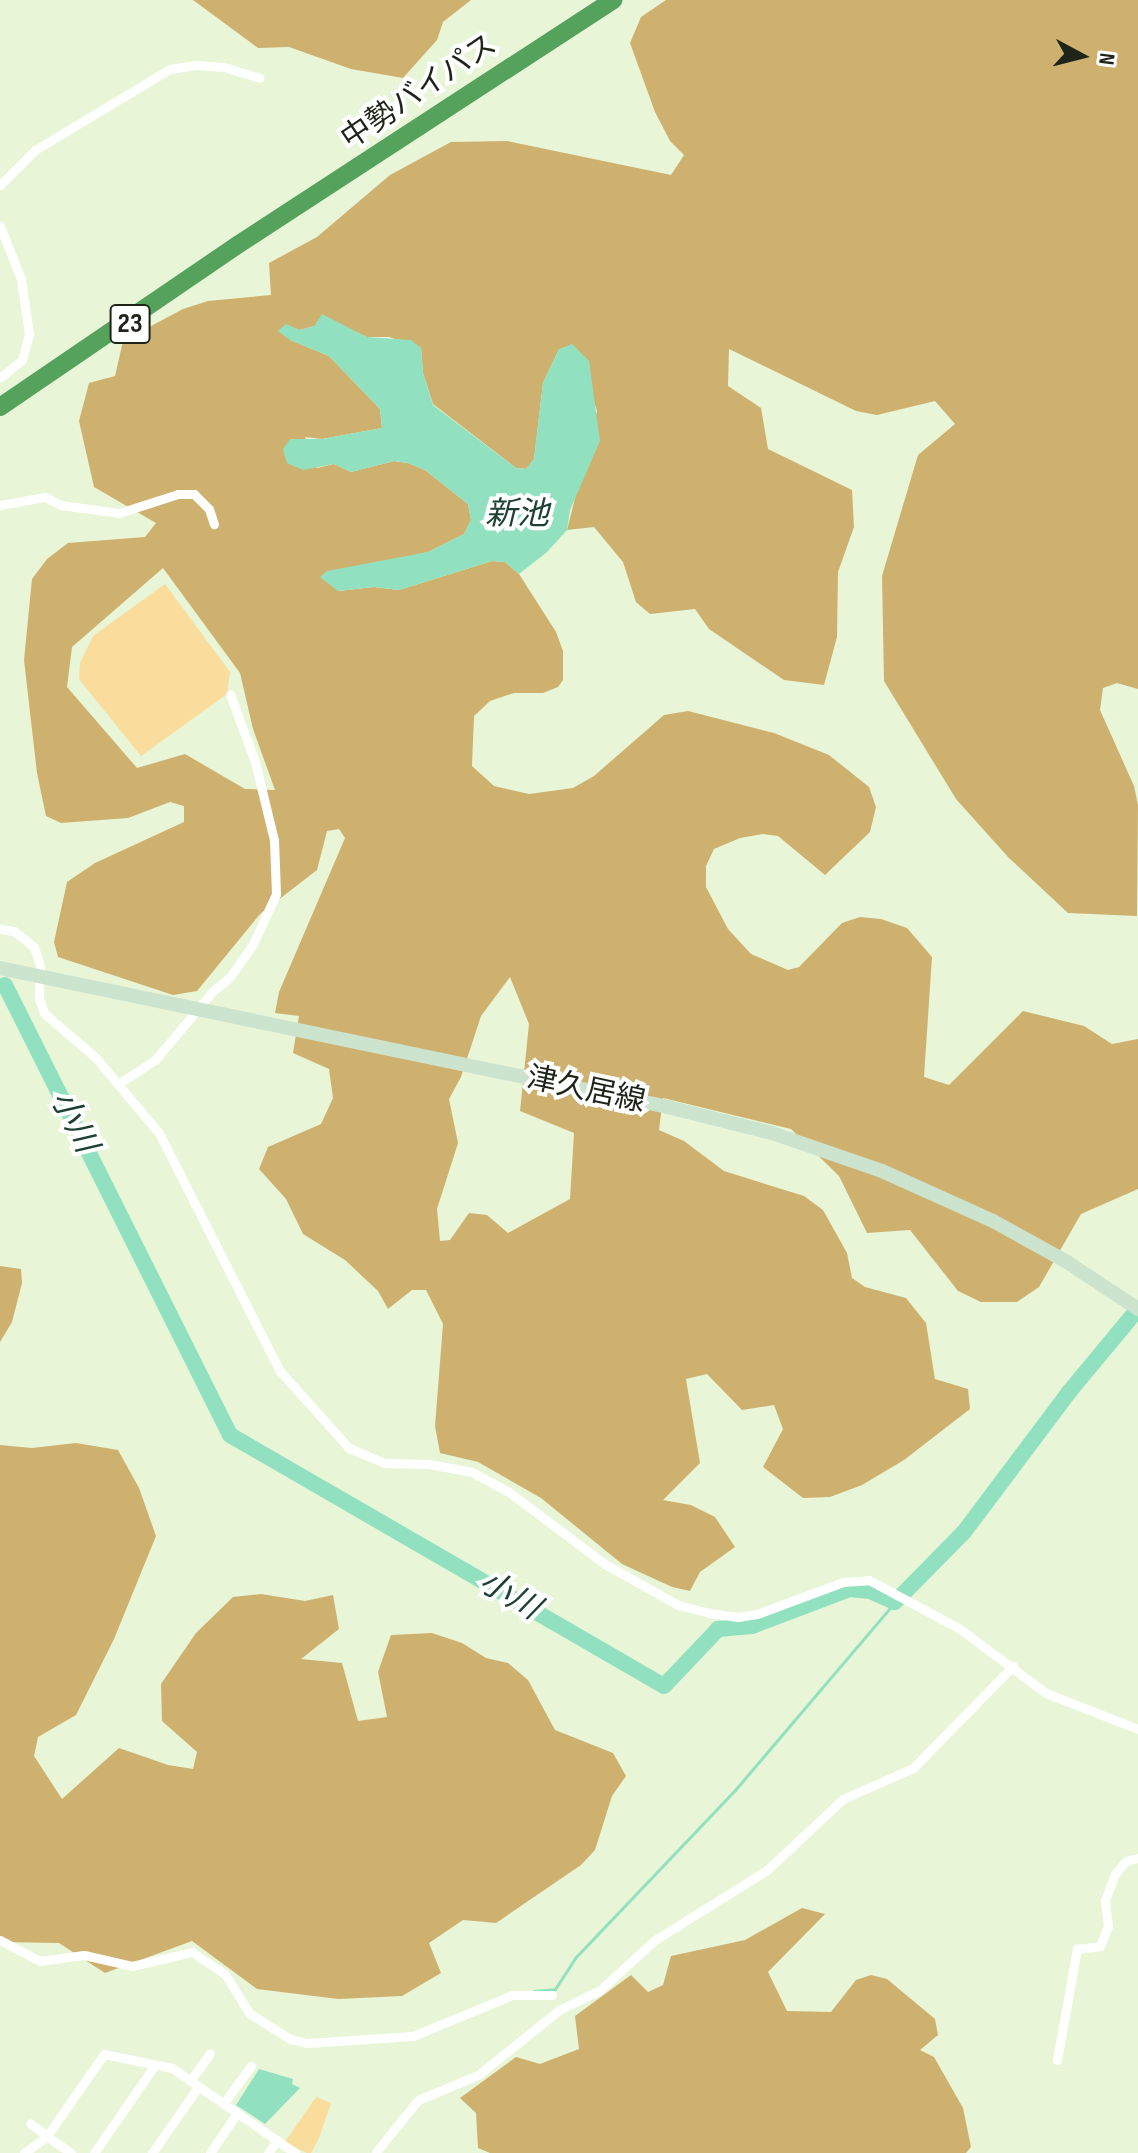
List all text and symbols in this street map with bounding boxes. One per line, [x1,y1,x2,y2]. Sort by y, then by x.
north arrow [1042,16,1122,96]
street label: 中勢バイパス [334,27,504,157]
text: N [1092,52,1120,66]
road number: 23 [108,300,152,348]
water label: 新池 [485,496,549,534]
street label: 津久居線 [524,1060,648,1120]
water label: 小川 [41,1085,105,1159]
water label: 小川 [472,1563,546,1629]

